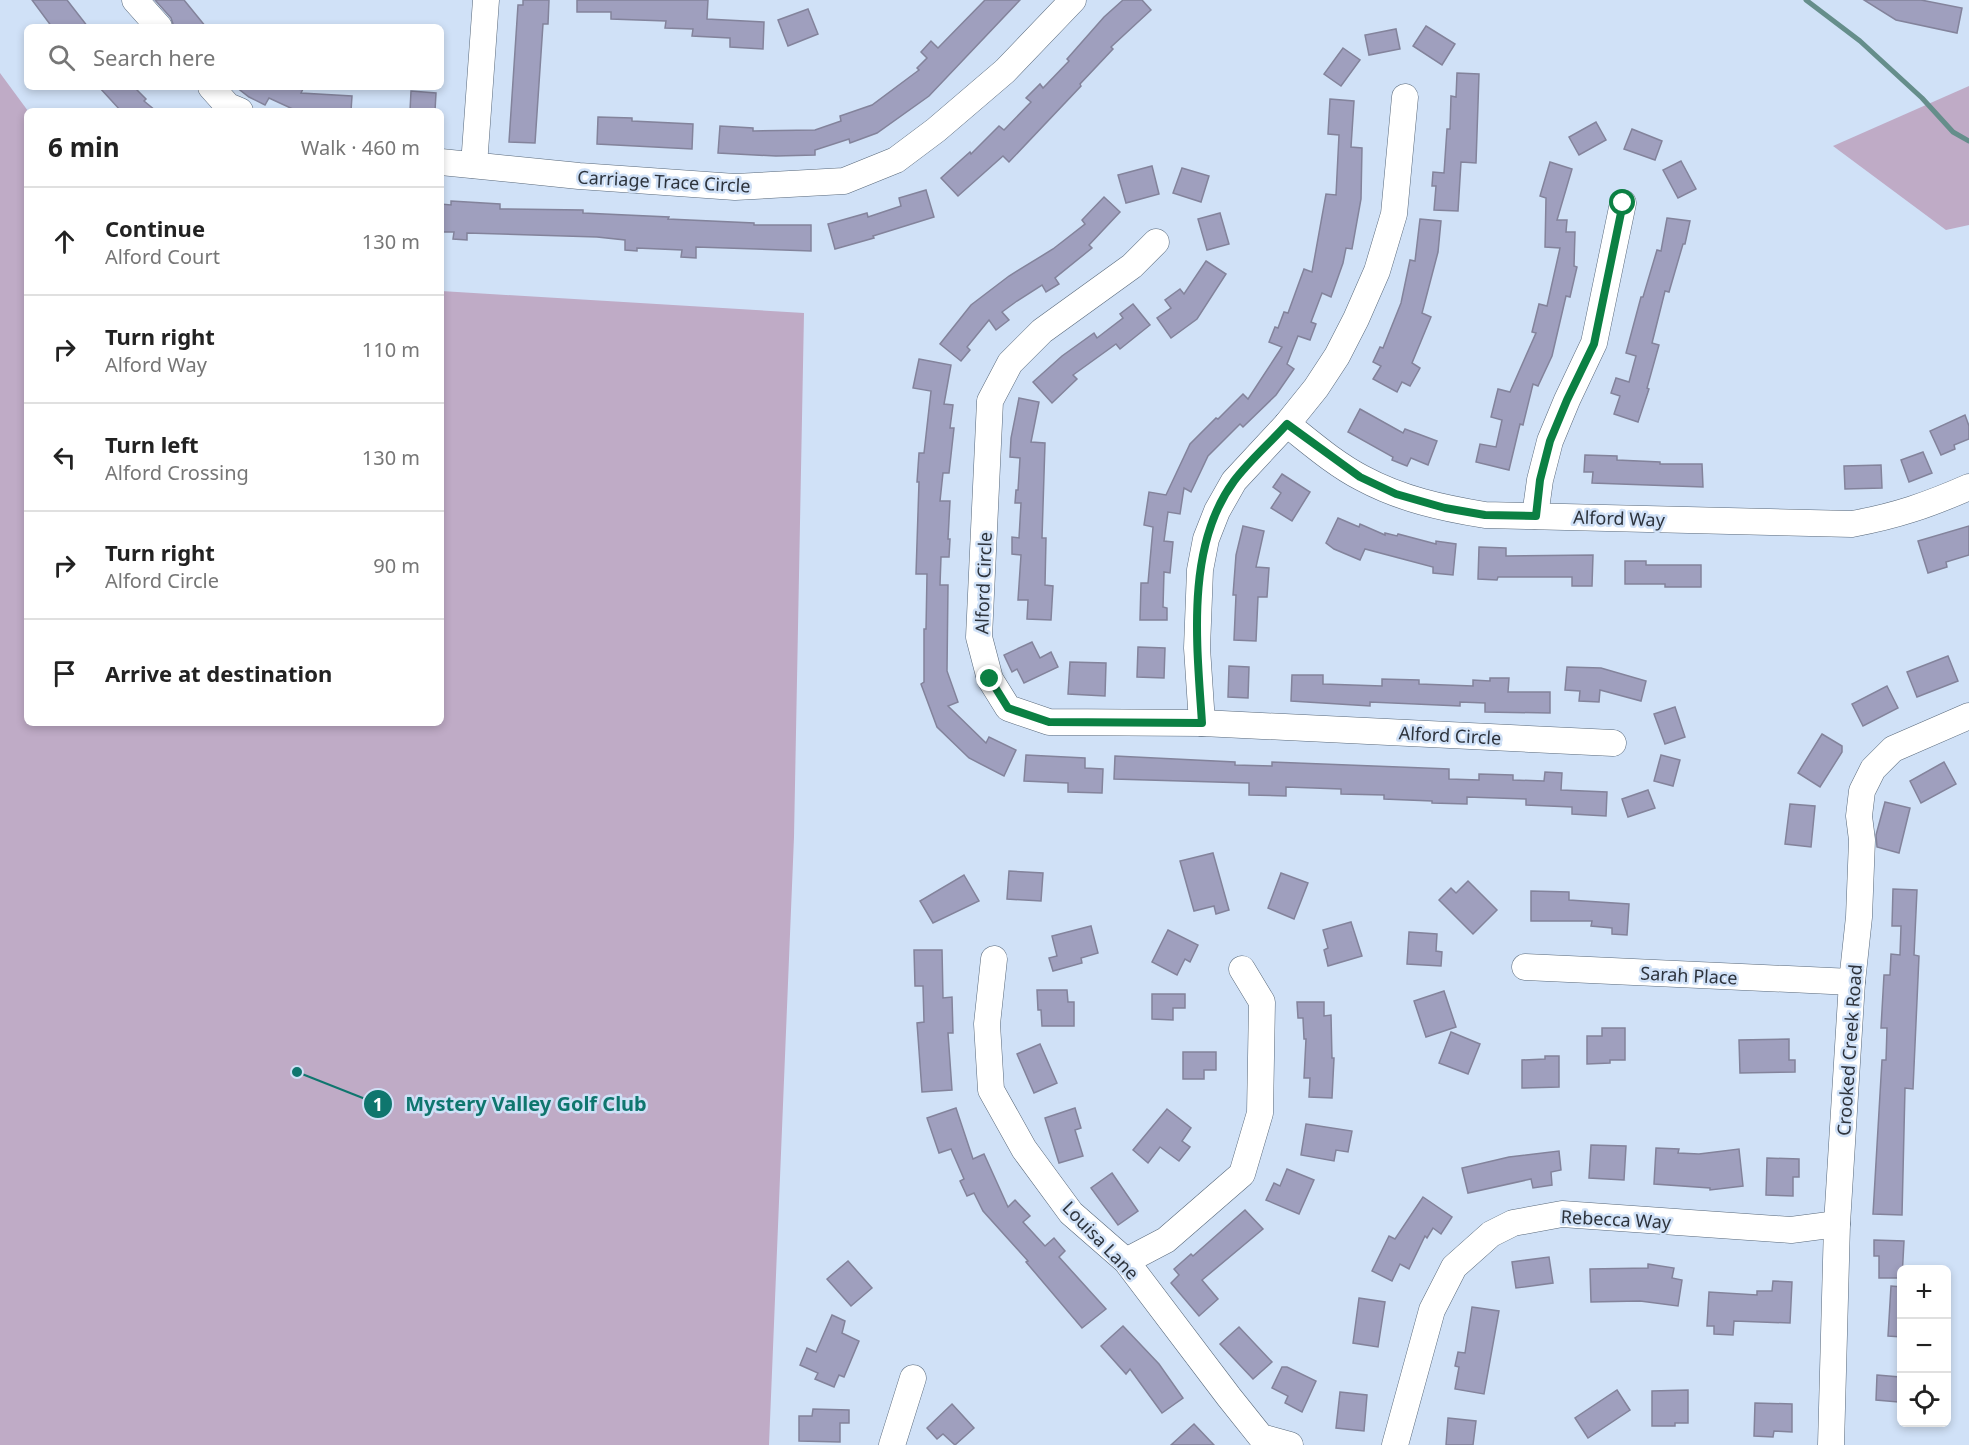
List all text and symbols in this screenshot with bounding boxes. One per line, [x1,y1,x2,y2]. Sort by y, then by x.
search box [24,24,444,90]
icon: search [45,41,78,74]
text: Search here [93,42,215,72]
text: 6 min [48,129,120,165]
text: Walk · 460 m [301,134,420,161]
street label: Carriage Trace Circle [577,164,751,198]
route start [1609,189,1635,215]
text: Continue [105,213,205,243]
icon: ahead [48,225,81,258]
text: 130 m [362,228,420,255]
text: Alford Court [105,243,220,270]
text: Turn right [105,321,215,351]
icon: right [48,333,81,366]
text: 110 m [362,336,420,363]
text: Alford Way [105,351,207,378]
text: Turn left [105,429,199,459]
icon: left [48,441,81,474]
text: 130 m [362,444,420,471]
text: Alford Crossing [105,459,249,486]
street label: Alford Way [1573,504,1666,532]
street label: Alford Circle [969,531,997,635]
text: Turn right [105,537,215,567]
icon: right [48,549,81,582]
text: 90 m [373,552,420,579]
text: Alford Circle [105,567,219,594]
icon: arrive [48,657,81,690]
text: Arrive at destination [105,658,332,688]
route end [976,665,1002,691]
street label: Alford Circle [1398,720,1502,750]
street label: Sarah Place [1640,960,1738,990]
street label: Crooked Creek Road [1831,963,1867,1137]
callout: Mystery Valley Golf Club [363,1085,659,1123]
text: Mystery Valley Golf Club [405,1090,647,1117]
text: 1 [373,1092,383,1116]
street label: Louisa Lane [1058,1196,1144,1284]
street label: Rebecca Way [1560,1204,1673,1234]
map controls [1897,1265,1951,1427]
button: + [1897,1265,1951,1319]
button: − [1897,1319,1951,1373]
button: locate [1897,1373,1951,1427]

